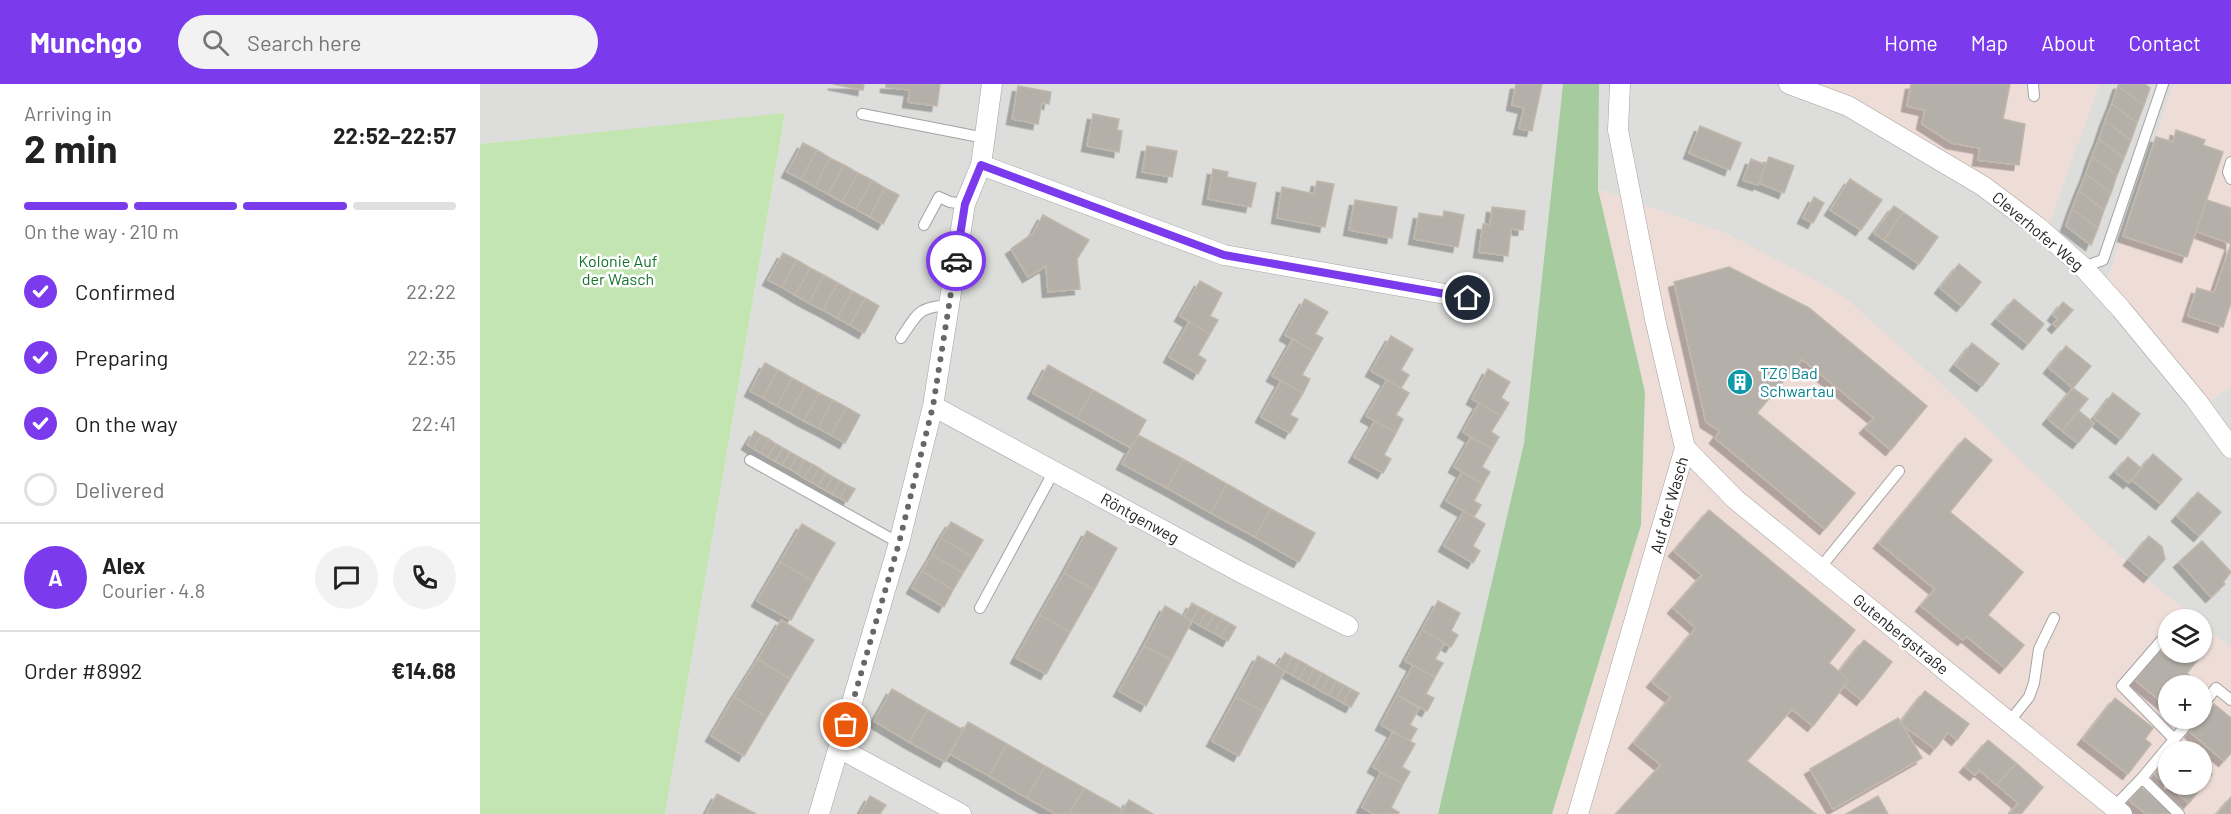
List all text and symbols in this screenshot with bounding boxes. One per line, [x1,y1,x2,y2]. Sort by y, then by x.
search box [178,15,598,69]
text: Munchgo [30,25,142,59]
icon: search [199,26,232,59]
text: Search here [247,29,361,55]
text: Home [1884,30,1938,55]
text: Map [1971,30,2008,55]
text: About [2041,30,2096,55]
text: Contact [2129,30,2201,55]
text: Arriving in [24,101,112,125]
text: 22:52–22:57 [333,122,456,148]
text: 2 min [24,124,117,171]
street label: Cleverhofer Weg [1989,187,2088,274]
text: On the way · 210 m [24,219,179,243]
courier [926,231,986,291]
icon: car [940,245,973,278]
park label: Kolonie Auf der Wasch [578,251,658,288]
pin [1442,272,1493,323]
icon: check [24,275,57,308]
text: Confirmed [75,278,175,304]
text: 22:22 [406,279,456,303]
icon: home [1451,281,1484,314]
icon: check [24,341,57,374]
text: Preparing [75,344,168,370]
text: 22:35 [407,345,456,369]
place label: TZG Bad Schwartau [1760,363,1834,400]
building icon: TZG Bad Schwartau [1725,367,1755,397]
icon: check [24,407,57,440]
text: On the way [75,410,178,436]
text: 22:41 [412,411,456,435]
street label: Auf der Wasch [1646,454,1691,555]
text: Delivered [75,476,164,502]
street label: Röntgenweg [1098,488,1183,547]
button: chat [315,546,378,609]
button: phone [393,546,456,609]
text: Alex [102,552,145,578]
text: A [48,564,63,590]
text: Courier · 4.8 [102,578,205,602]
street label: Gutenbergstraße [1850,589,1953,678]
map controls [2158,609,2212,795]
button: layers [2158,609,2212,663]
text: Order #8992 [24,657,142,683]
text: €14.68 [391,657,456,683]
button: + [2158,675,2212,729]
pin [820,699,871,750]
icon: bag [829,708,862,741]
button: − [2158,741,2212,795]

